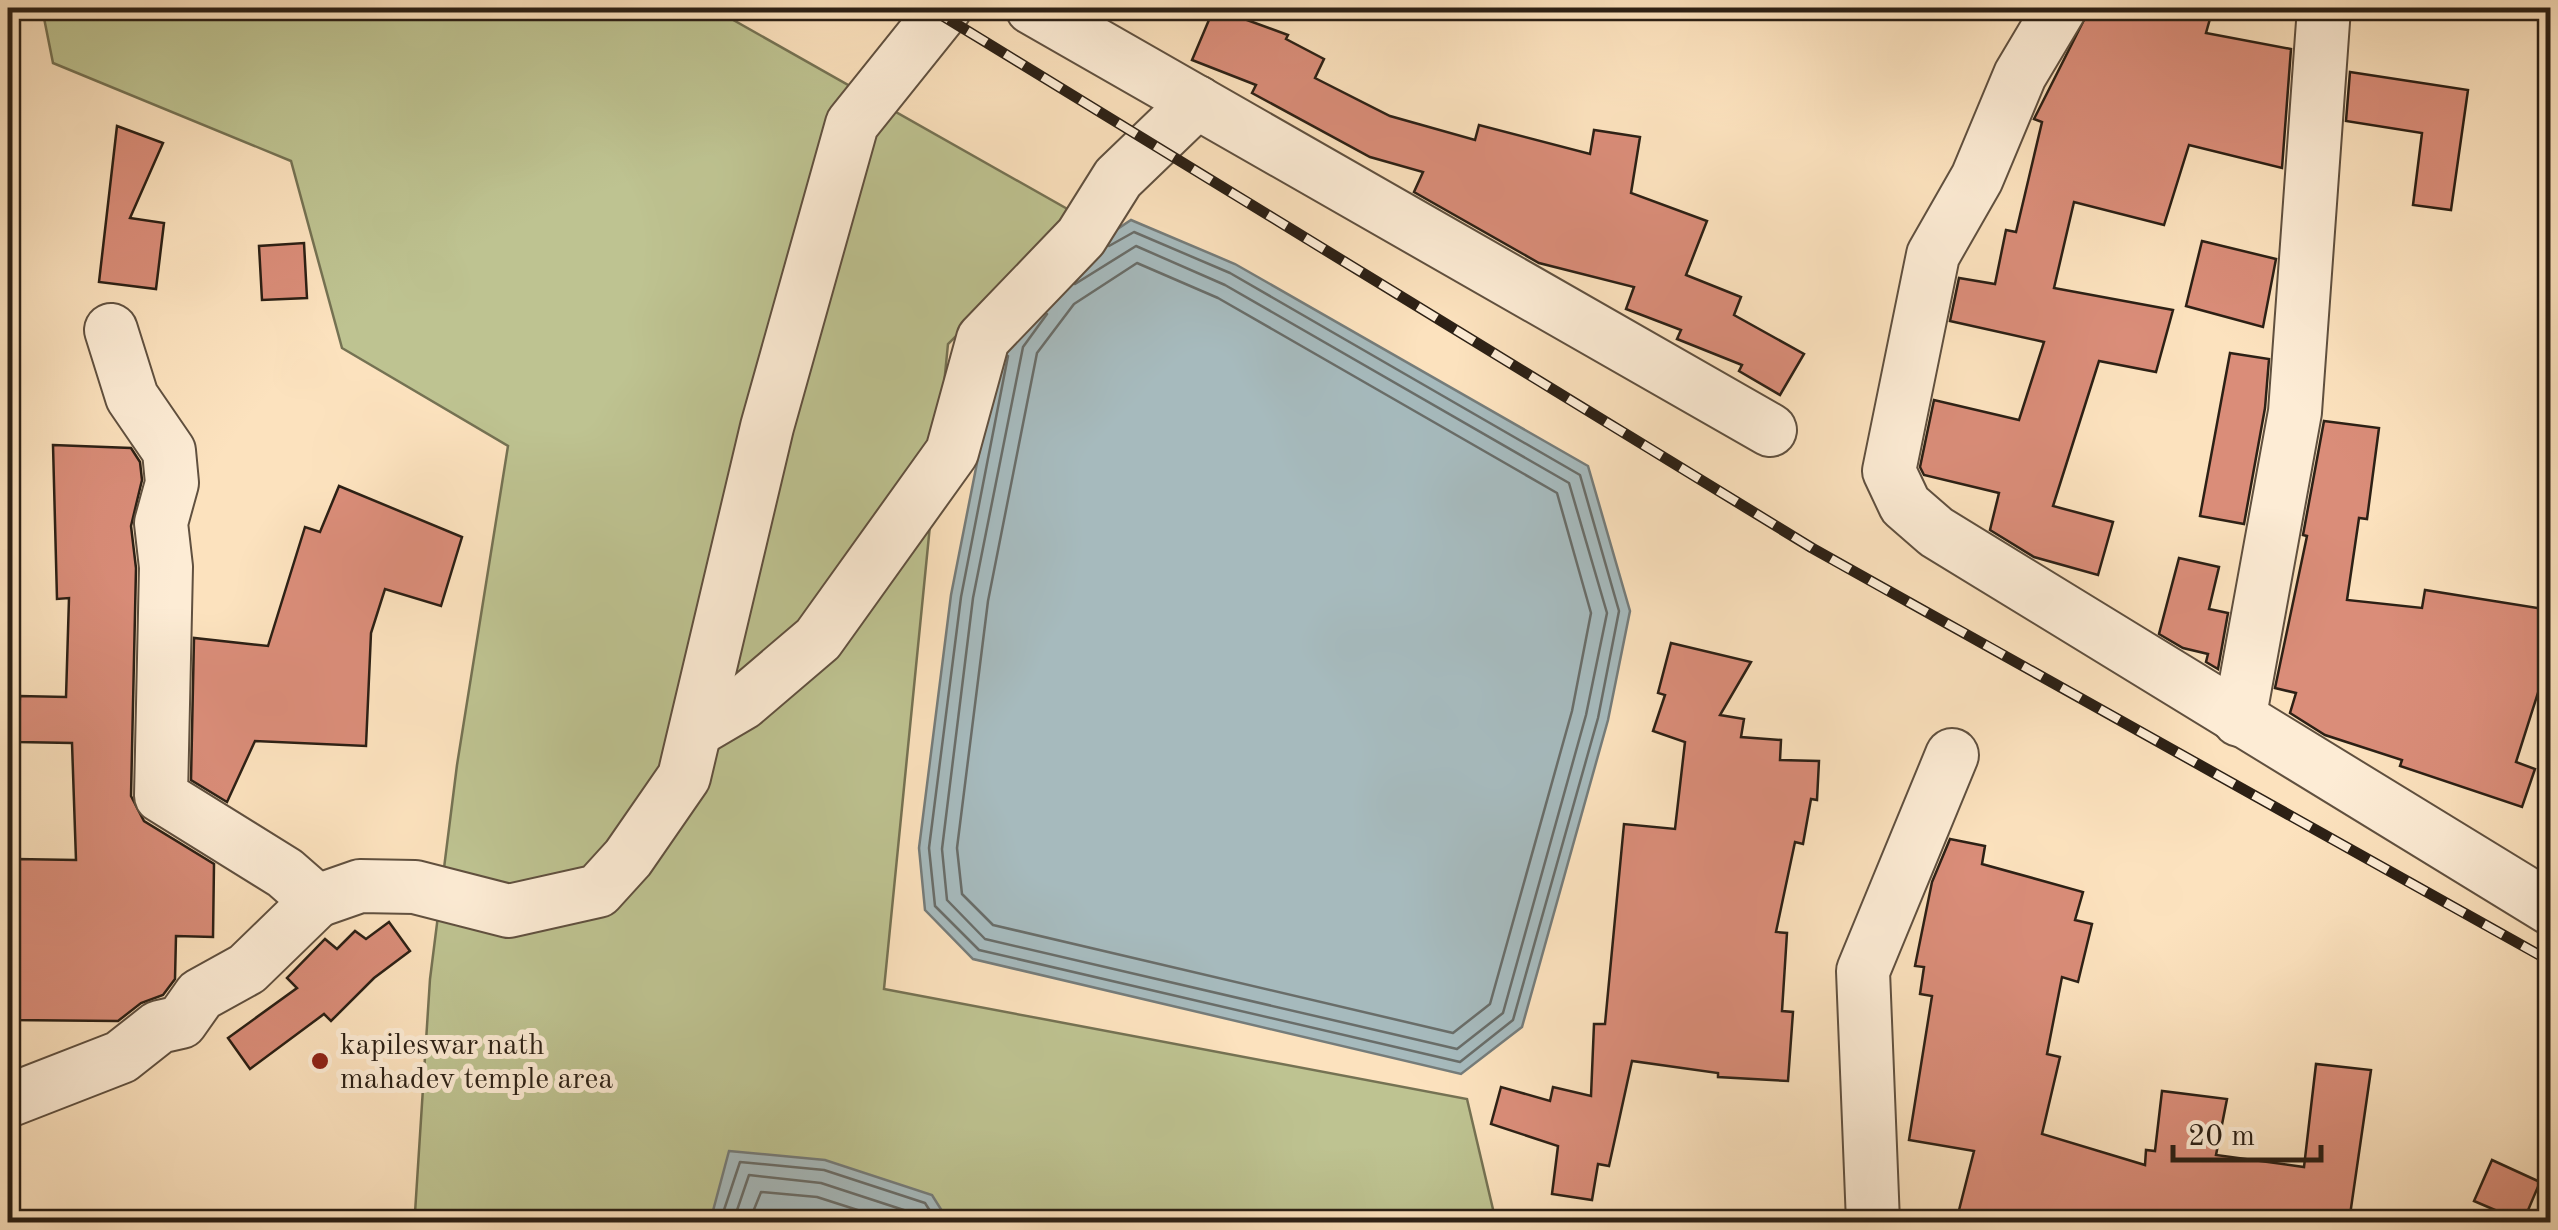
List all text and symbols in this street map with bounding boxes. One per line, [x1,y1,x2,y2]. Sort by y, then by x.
place label: kapileswar nath mahadev temple area [340,1031,613,1095]
marker: kapileswar nath mahadev temple area [309,1050,331,1072]
scale bar [2173,1100,2320,1162]
text: 20 m [2188,1122,2255,1152]

